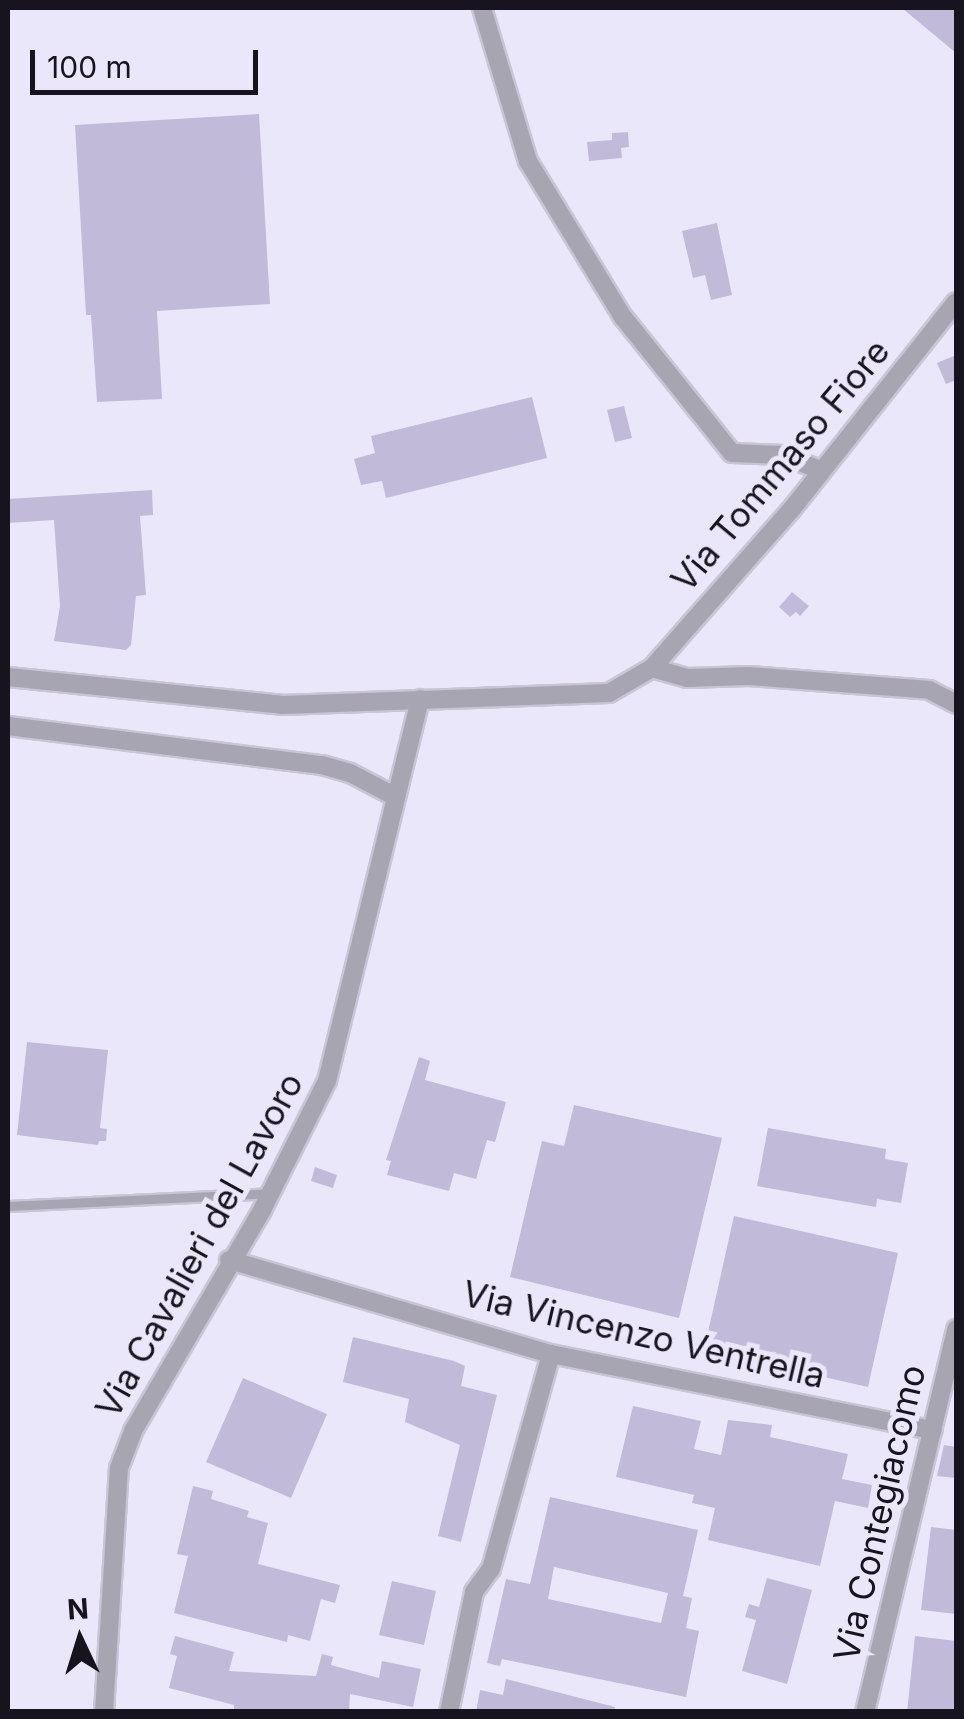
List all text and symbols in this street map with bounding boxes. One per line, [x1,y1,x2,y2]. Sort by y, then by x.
scale bar [35,30,262,92]
text: 100 m [47,49,132,85]
street label: Via Tommaso Fiore [662,330,898,600]
street label: Via Cavalieri del Lavoro [87,1065,311,1425]
street label: Via Vincenzo Ventrella [459,1272,829,1396]
street label: Via Contegiacomo [824,1361,934,1665]
north arrow [30,1589,130,1689]
text: N [66,1591,90,1627]

